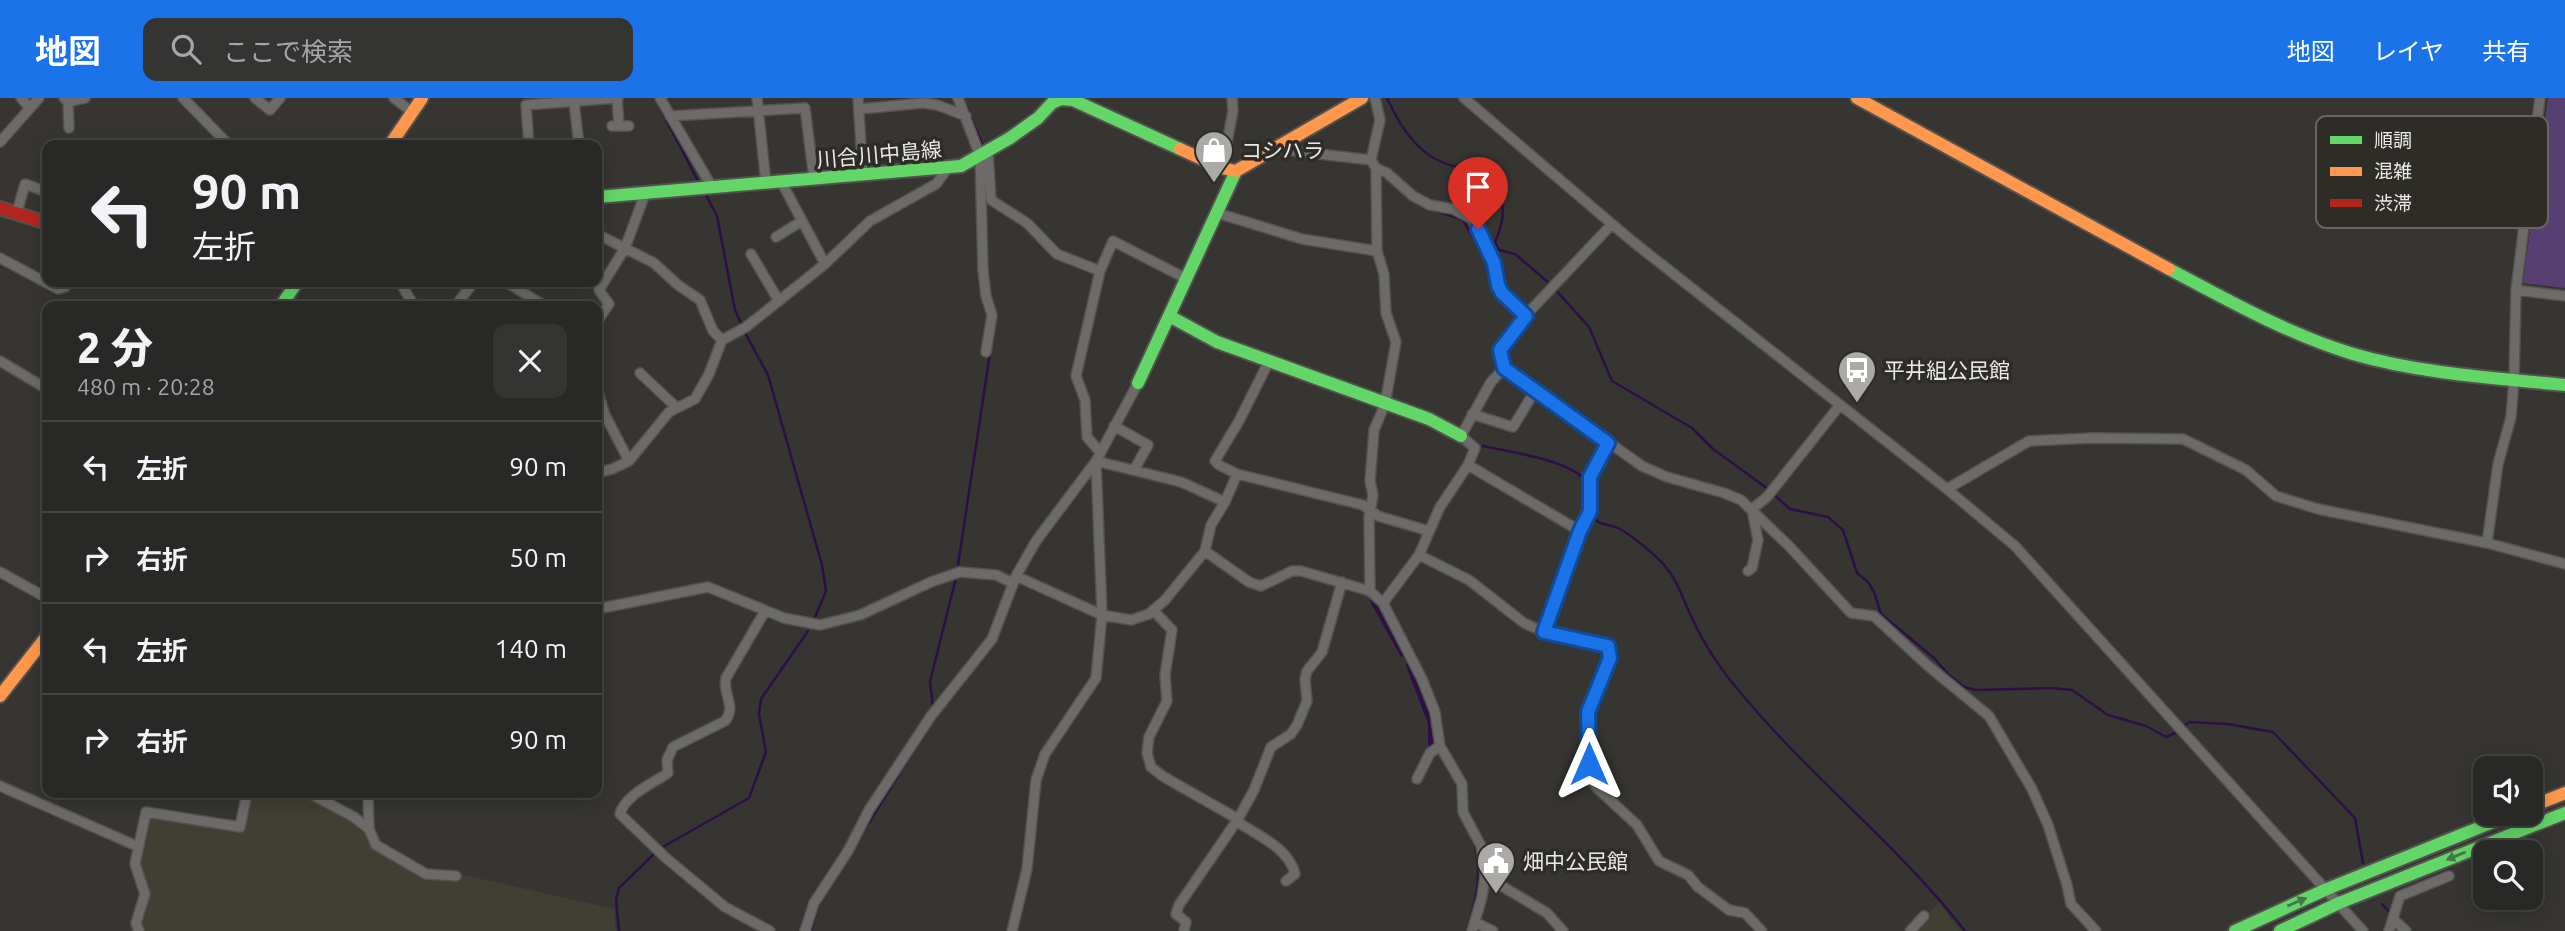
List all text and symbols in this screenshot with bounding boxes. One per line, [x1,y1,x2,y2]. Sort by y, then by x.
search box [143,18,633,81]
icon: search [167,30,205,68]
text: 地図 [35,32,101,69]
text: ここで検索 [223,37,353,66]
text: 地図 [2287,38,2335,65]
text: レイヤ [2373,38,2444,65]
text: 共有 [2482,38,2530,65]
legend [2316,116,2548,228]
shop icon: コシハラ [1193,129,1235,184]
text: 順調 [2374,129,2412,151]
street label: 川合川中島線 [815,137,943,171]
place label: コシハラ [1241,138,1324,162]
pin [1448,157,1508,229]
text: 混雑 [2374,160,2412,182]
text: 90 m [192,163,301,218]
icon: left [77,168,168,259]
icon: arrive [1459,168,1497,206]
text: 渋滞 [2374,192,2412,214]
text: 左折 [192,228,256,264]
text: 2 分 [77,324,153,371]
button: close [493,324,567,398]
bus stop icon: 平井組公民館 [1836,349,1878,404]
place label: 平井組公民館 [1884,358,2010,382]
text: 480 m · 20:28 [77,374,215,399]
icon: left [77,448,115,486]
text: 90 m [509,452,567,481]
text: 左折 [136,454,188,483]
icon: right [77,539,115,577]
text: 50 m [509,543,567,572]
text: 右折 [136,545,188,574]
icon: left [77,630,115,668]
text: 140 m [495,634,567,663]
text: 左折 [136,636,188,665]
icon: right [77,721,115,759]
text: 90 m [509,725,567,754]
text: 右折 [136,727,188,756]
position arrow [1552,727,1626,801]
map controls [2473,756,2543,910]
button: sound [2473,756,2543,826]
public building icon: 畑中公民館 [1475,840,1517,895]
button: search [2473,840,2543,910]
place label: 畑中公民館 [1523,849,1628,873]
one-way arrow [2446,851,2467,862]
one-way arrow [2287,896,2307,908]

